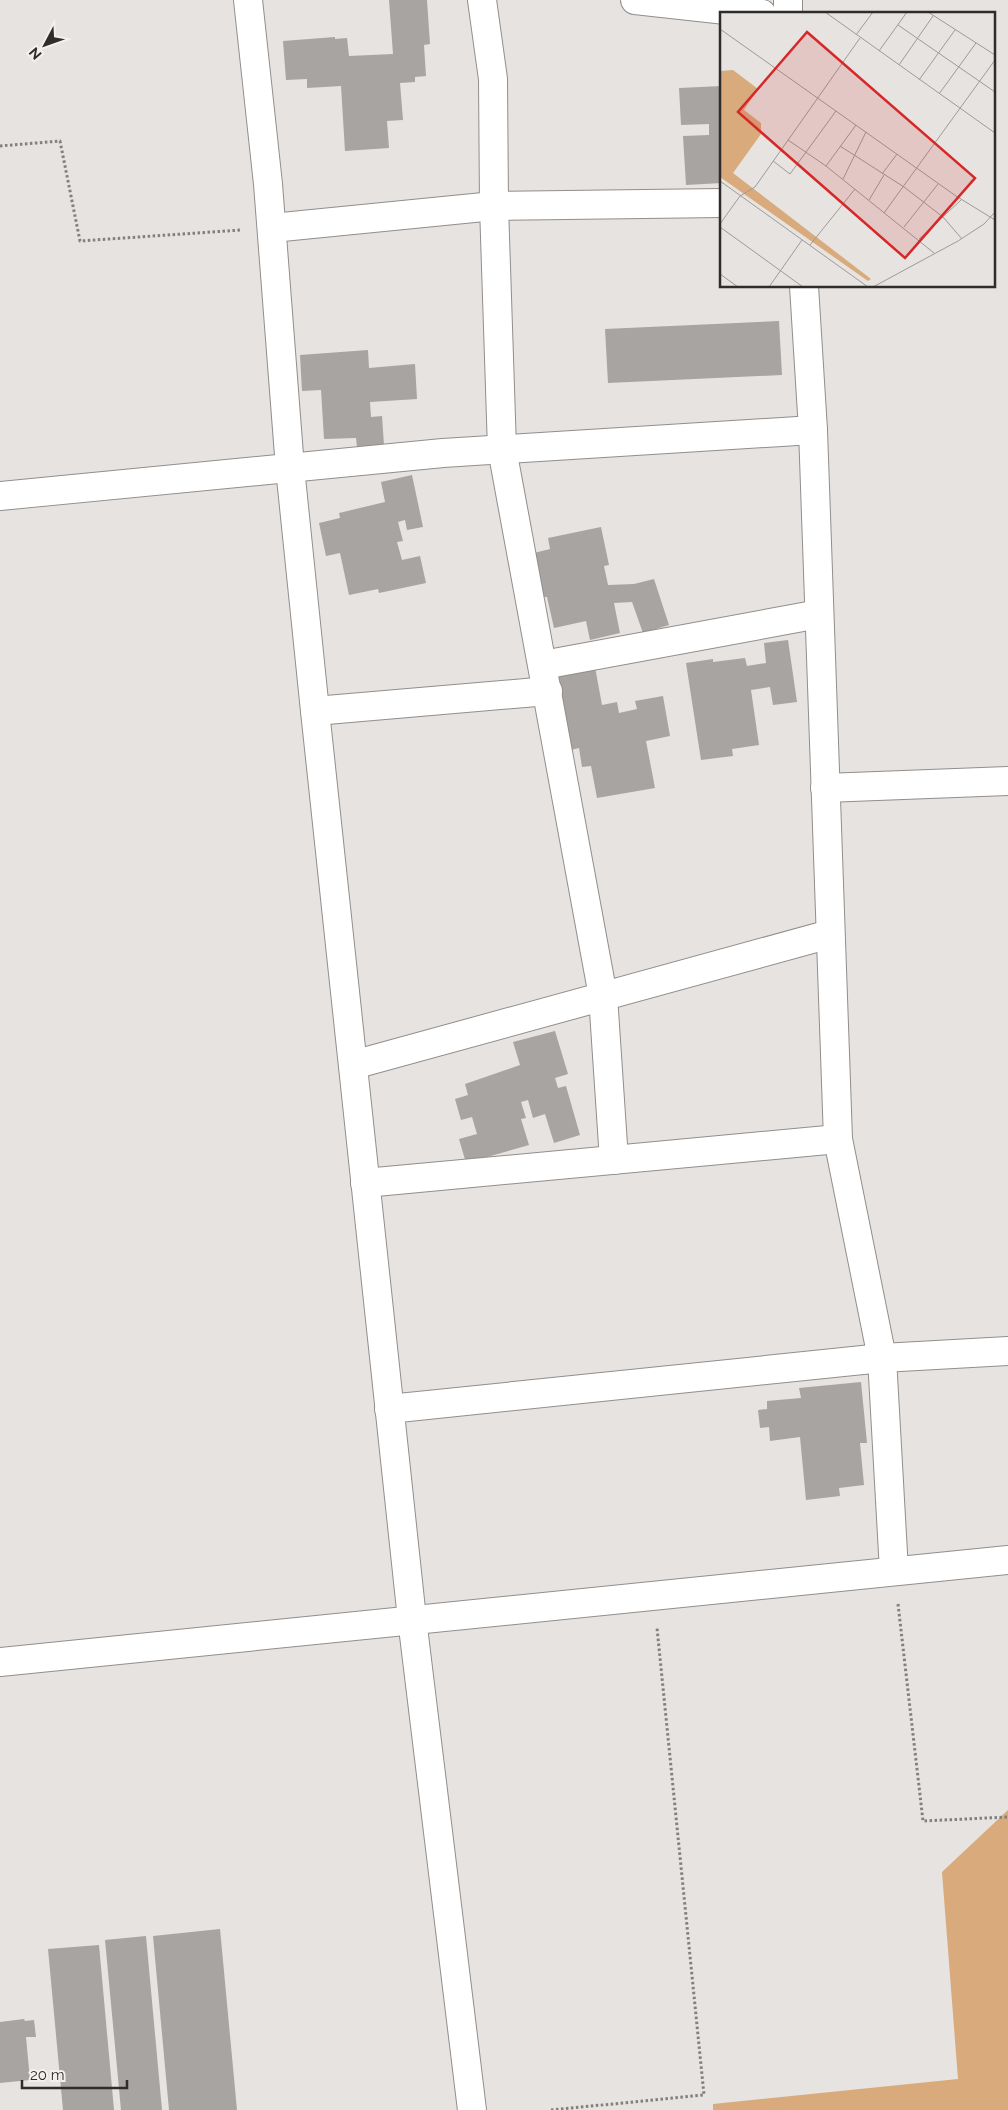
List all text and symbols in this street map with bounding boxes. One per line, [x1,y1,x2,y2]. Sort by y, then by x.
inset map [720,12,996,288]
north arrow [20,20,70,70]
text: N [26,44,45,63]
scale bar [22,2058,128,2090]
text: 20 m [30,2066,65,2084]

